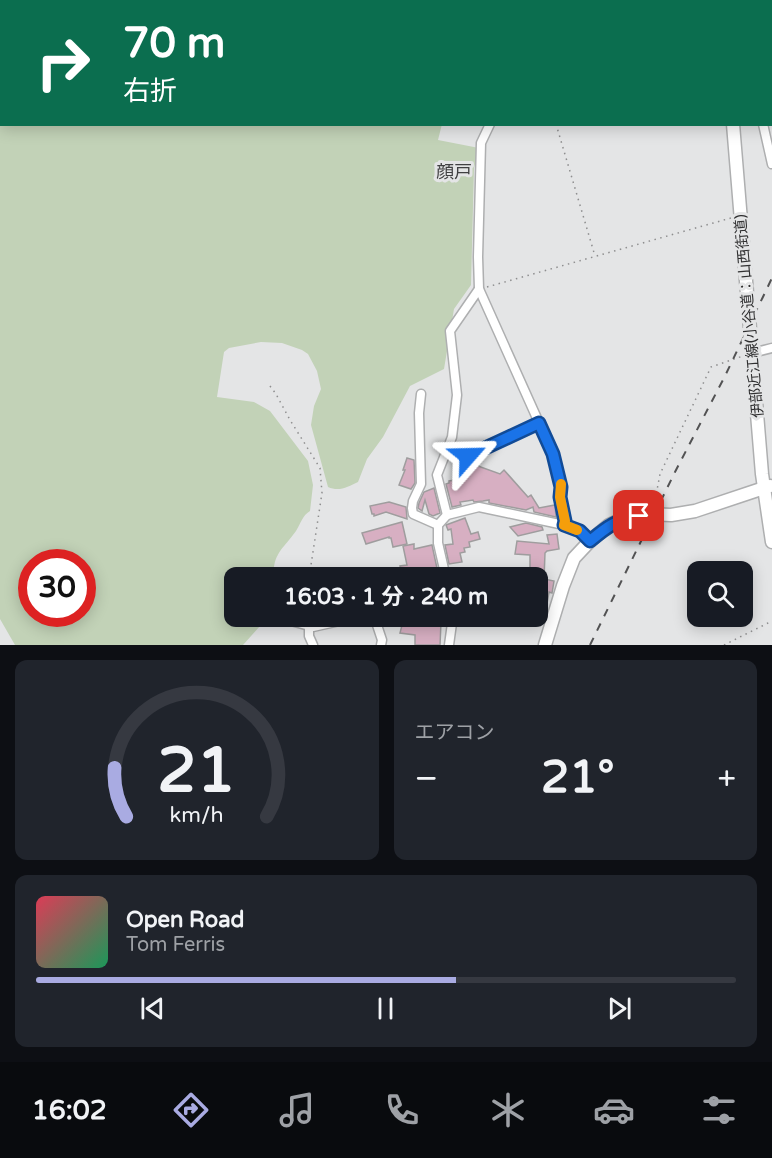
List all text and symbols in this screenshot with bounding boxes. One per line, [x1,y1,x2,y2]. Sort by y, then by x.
text: 70 m [123,18,225,69]
icon: right [24,24,102,102]
text: 右折 [123,75,177,108]
district label: 顔戸 [436,161,472,183]
street label: 伊部近江線(小谷道：山西街道) [731,213,767,419]
position arrow [436,424,500,488]
pin [613,490,664,541]
icon: arrive [622,499,655,532]
speed limit sign: 30 [18,549,96,627]
map controls [687,561,753,627]
button: search [687,561,753,627]
text: 16:03 · 1 分 · 240 m [284,584,488,610]
text: エアコン [415,721,495,745]
text: 21 [158,734,236,809]
text: 21° [541,751,614,805]
text: − [415,759,438,798]
text: + [717,759,736,798]
text: km/h [170,802,224,828]
text: Open Road [126,907,244,933]
text: Tom Ferris [126,933,225,957]
icon: previous [136,992,169,1025]
icon: pause [369,992,402,1025]
icon: next [603,992,636,1025]
icon: directions [170,1089,212,1131]
icon: music [276,1089,318,1131]
icon: phone [381,1089,423,1131]
icon: climate [487,1089,529,1131]
icon: car [593,1089,635,1131]
icon: filters [698,1089,740,1131]
text: 16:02 [32,1094,107,1127]

